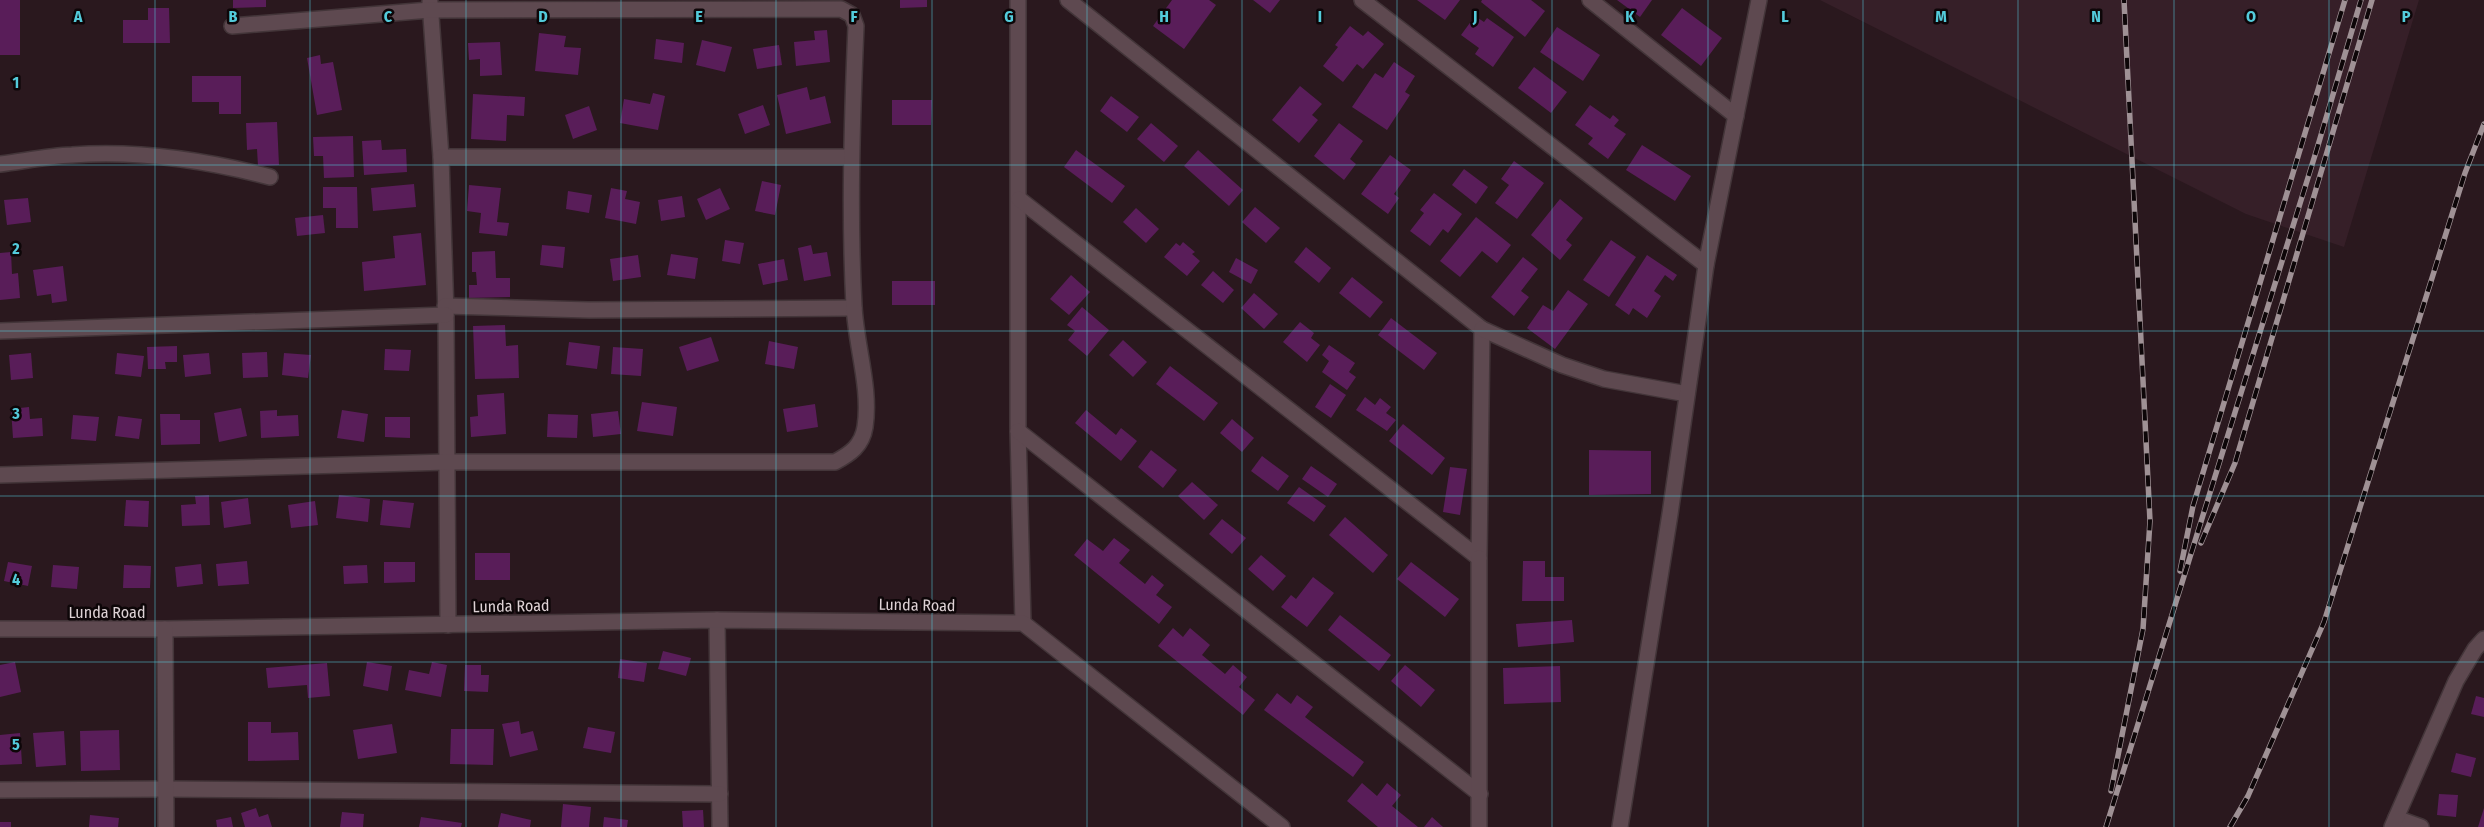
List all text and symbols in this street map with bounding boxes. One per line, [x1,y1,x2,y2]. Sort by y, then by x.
text: A [73,7,83,26]
text: B [229,7,238,26]
text: C [384,7,393,26]
text: D [538,7,548,26]
text: E [695,7,703,26]
text: F [850,7,858,26]
text: G [1004,7,1014,26]
text: H [1159,7,1169,26]
text: I [1318,7,1322,26]
text: J [1472,7,1477,26]
text: K [1625,7,1635,26]
text: L [1781,7,1789,26]
text: M [1935,7,1947,26]
text: N [2091,7,2101,26]
text: O [2246,7,2256,26]
text: P [2402,7,2411,26]
text: 1 [13,73,19,92]
text: 2 [11,239,20,258]
text: 3 [11,404,20,423]
text: 4 [12,570,20,589]
street label: Lunda Road [878,595,956,615]
street label: Lunda Road [472,596,550,616]
street label: Lunda Road [69,603,146,622]
text: 5 [12,735,20,754]

